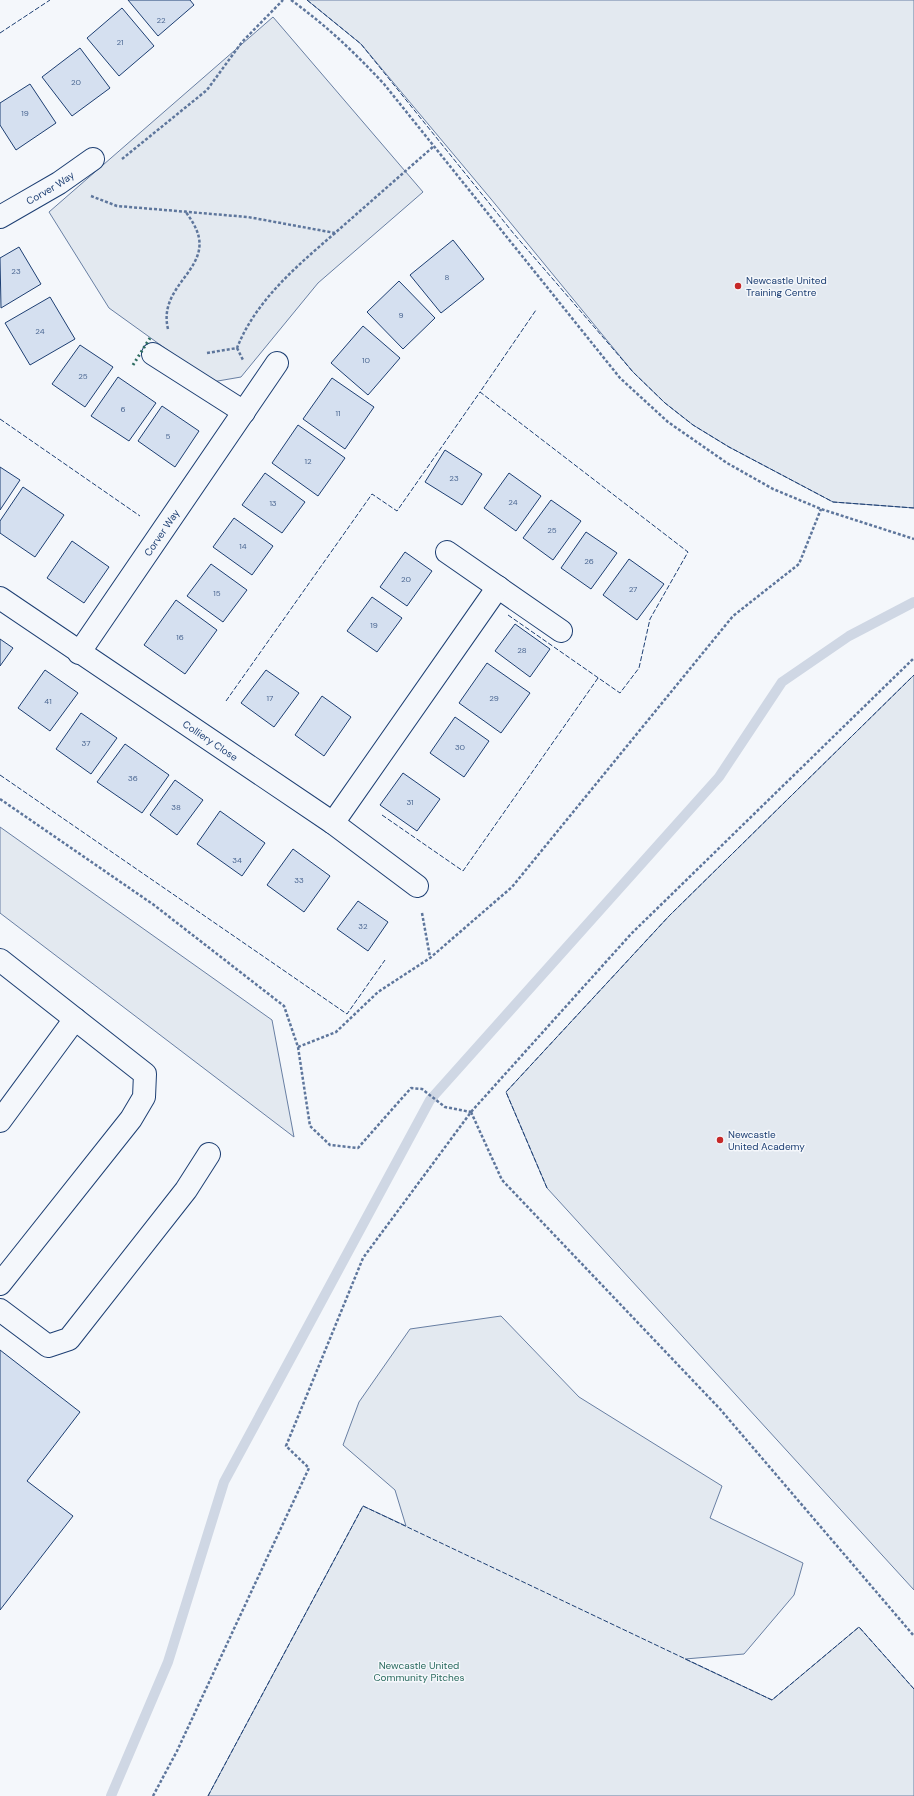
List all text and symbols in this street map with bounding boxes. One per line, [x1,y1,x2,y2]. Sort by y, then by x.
house number: 22 [156,15,166,25]
house number: 21 [116,37,124,47]
house number: 20 [71,77,82,87]
house number: 19 [21,108,29,118]
street label: Corver Way [24,168,77,207]
house number: 23 [11,266,21,276]
house number: 8 [445,272,450,282]
place label: Newcastle United Training Centre [746,274,827,299]
marker: Newcastle United Training Centre [733,281,743,291]
house number: 9 [398,310,404,320]
house number: 24 [35,326,45,336]
house number: 10 [362,355,371,365]
house number: 25 [78,371,88,381]
house number: 6 [120,404,126,414]
house number: 11 [336,408,341,418]
house number: 5 [166,431,171,441]
house number: 12 [304,456,312,466]
house number: 23 [449,473,459,483]
house number: 24 [508,497,518,507]
house number: 13 [269,498,277,508]
street label: Corver Way [141,506,182,558]
house number: 25 [547,525,557,535]
house number: 14 [239,541,247,551]
house number: 26 [584,556,594,566]
house number: 20 [401,574,412,584]
house number: 27 [629,584,637,594]
house number: 15 [213,588,221,598]
house number: 19 [370,620,378,630]
house number: 16 [176,632,184,642]
house number: 28 [517,645,527,655]
house number: 17 [267,693,273,703]
house number: 29 [489,693,499,703]
house number: 41 [44,696,52,706]
street label: Colliery Close [180,717,241,764]
house number: 37 [82,738,90,748]
house number: 30 [455,742,466,752]
house number: 36 [128,773,138,783]
house number: 31 [406,797,414,807]
house number: 38 [171,802,181,812]
house number: 34 [232,855,242,865]
house number: 33 [294,875,304,885]
house number: 32 [358,921,368,931]
place label: Newcastle United Academy [728,1128,805,1153]
marker: Newcastle United Academy [715,1135,725,1145]
park label: Newcastle United Community Pitches [373,1659,465,1684]

